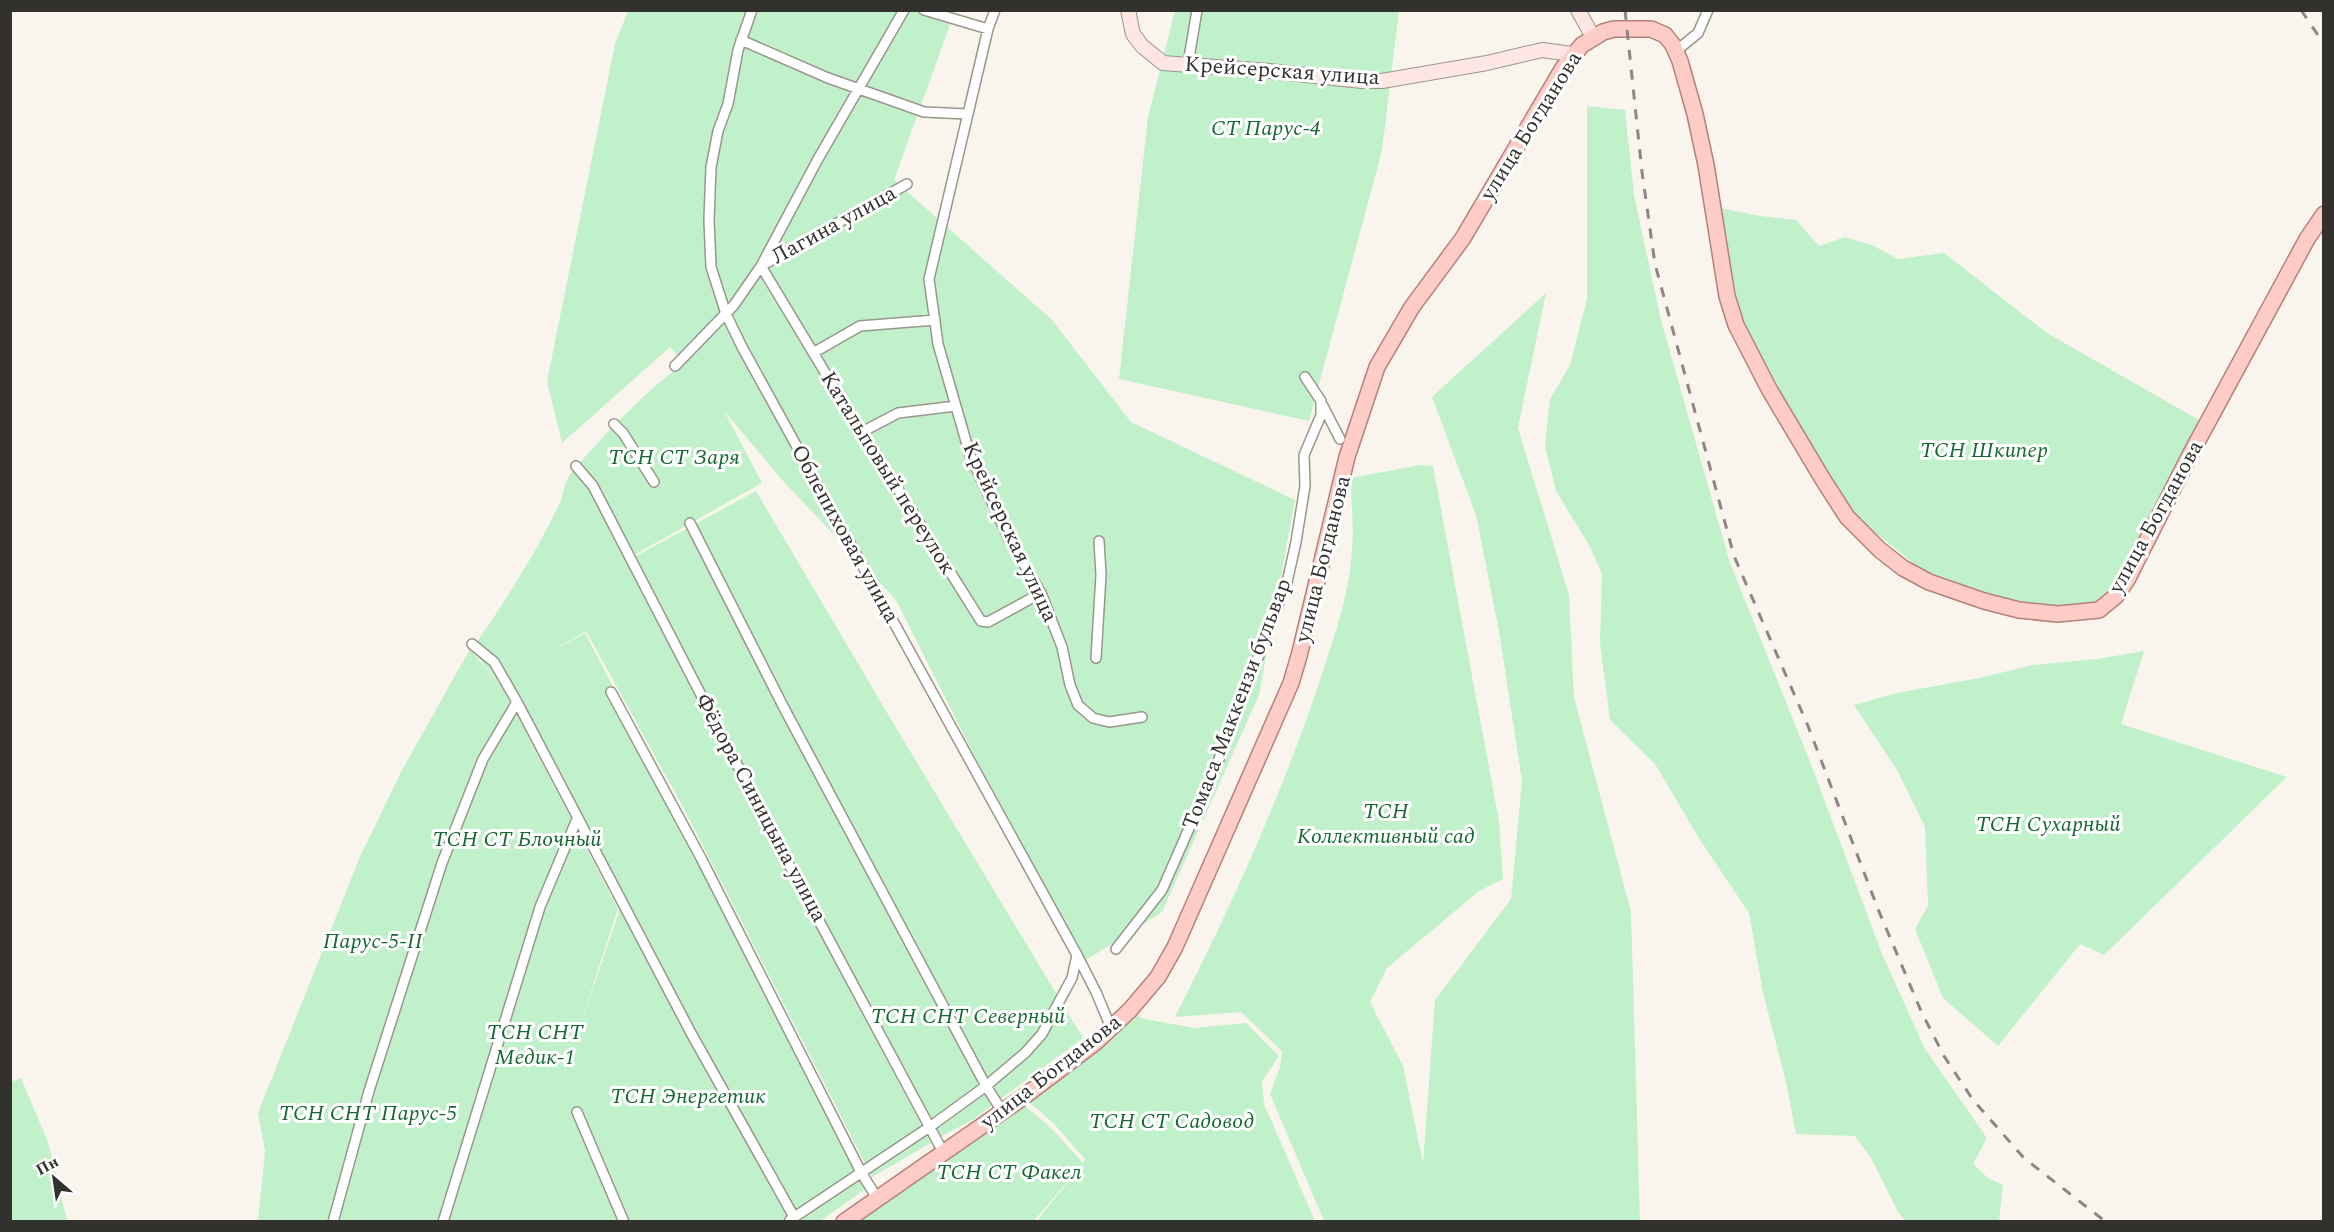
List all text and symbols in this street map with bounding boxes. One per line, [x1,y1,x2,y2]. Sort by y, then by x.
street label: улица Богданова [1471,44,1591,208]
street label: Крейсерская улица [1183,48,1381,94]
park label: СТ Парус-4 [1211,112,1321,145]
street label: Лагина улица [765,177,903,273]
street label: Катальповый переулок [812,365,964,581]
park label: ТСН Шкипер [1920,434,2048,467]
street label: улица Богданова [2100,434,2212,601]
street label: Крейсерская улица [954,436,1066,628]
street label: Облепиховая улица [782,439,908,630]
park label: ТСН СТ Заря [608,441,740,474]
street label: улица Богданова [1286,472,1360,647]
street label: Томаса Маккензи бульвар [1174,574,1300,834]
street label: Фёдора Синицына улица [687,688,836,928]
park label: ТСН Коллективный сад [1297,795,1475,853]
park label: ТСН Сухарный [1976,808,2121,841]
park label: ТСН СТ Блочный [432,823,602,856]
park label: Парус-5-II [323,925,423,958]
park label: ТСН СНТ Северный [871,1000,1066,1033]
street label: улица Богданова [973,1006,1129,1138]
park label: ТСН СНТ Медик-1 [486,1016,584,1074]
park label: ТСН Энергетик [610,1080,766,1113]
park label: ТСН СНТ Парус-5 [279,1097,457,1130]
park label: ТСН СТ Садовод [1089,1105,1255,1138]
north arrow [24,1148,84,1208]
text: Пн [31,1150,63,1182]
park label: ТСН СТ Факел [936,1156,1082,1189]

